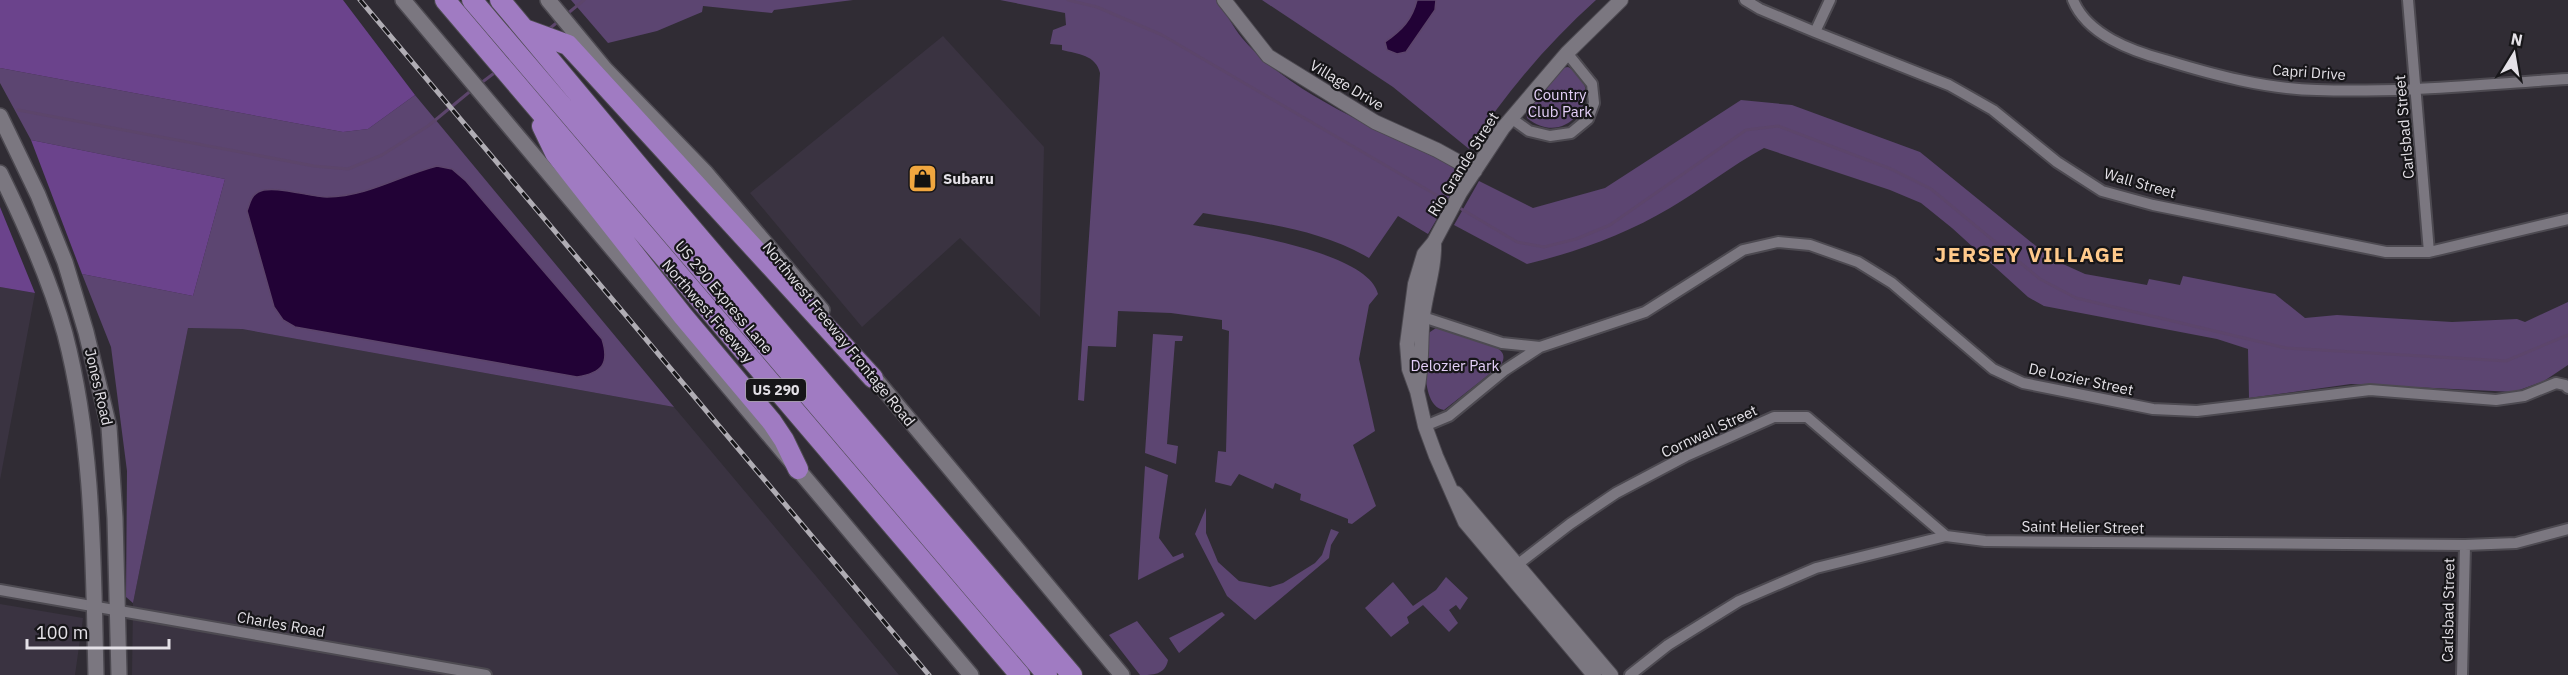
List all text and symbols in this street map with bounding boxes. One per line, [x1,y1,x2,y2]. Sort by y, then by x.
north arrow [2484,24,2544,84]
text: N [2509,28,2524,50]
street label: Village Drive [1306,55,1388,115]
street label: Capri Drive [2272,60,2346,84]
street label: Carlsbad Street [2390,74,2418,180]
park label: Country Club Park [1528,85,1592,121]
street label: Rio Grande Street [1423,108,1503,220]
shop icon: Subaru [906,162,938,194]
street label: Wall Street [2102,164,2178,202]
place label: Subaru [943,169,994,188]
street label: US 290 Express Lane [671,236,777,358]
street label: Northwest Freeway Frontage Road [759,238,919,430]
district label: JERSEY VILLAGE [1934,240,2126,268]
street label: Northwest Freeway [658,255,758,367]
street label: Jones Road [81,347,117,427]
park label: Delozier Park [1410,356,1500,375]
street label: De Lozier Street [2027,359,2135,399]
road number: US 290 [746,379,806,401]
street label: Cornwall Street [1658,400,1760,462]
street label: Saint Helier Street [2021,516,2145,538]
street label: Carlsbad Street [2438,558,2458,662]
street label: Charles Road [236,607,326,641]
scale bar [27,612,170,650]
text: 100 m [36,621,88,644]

